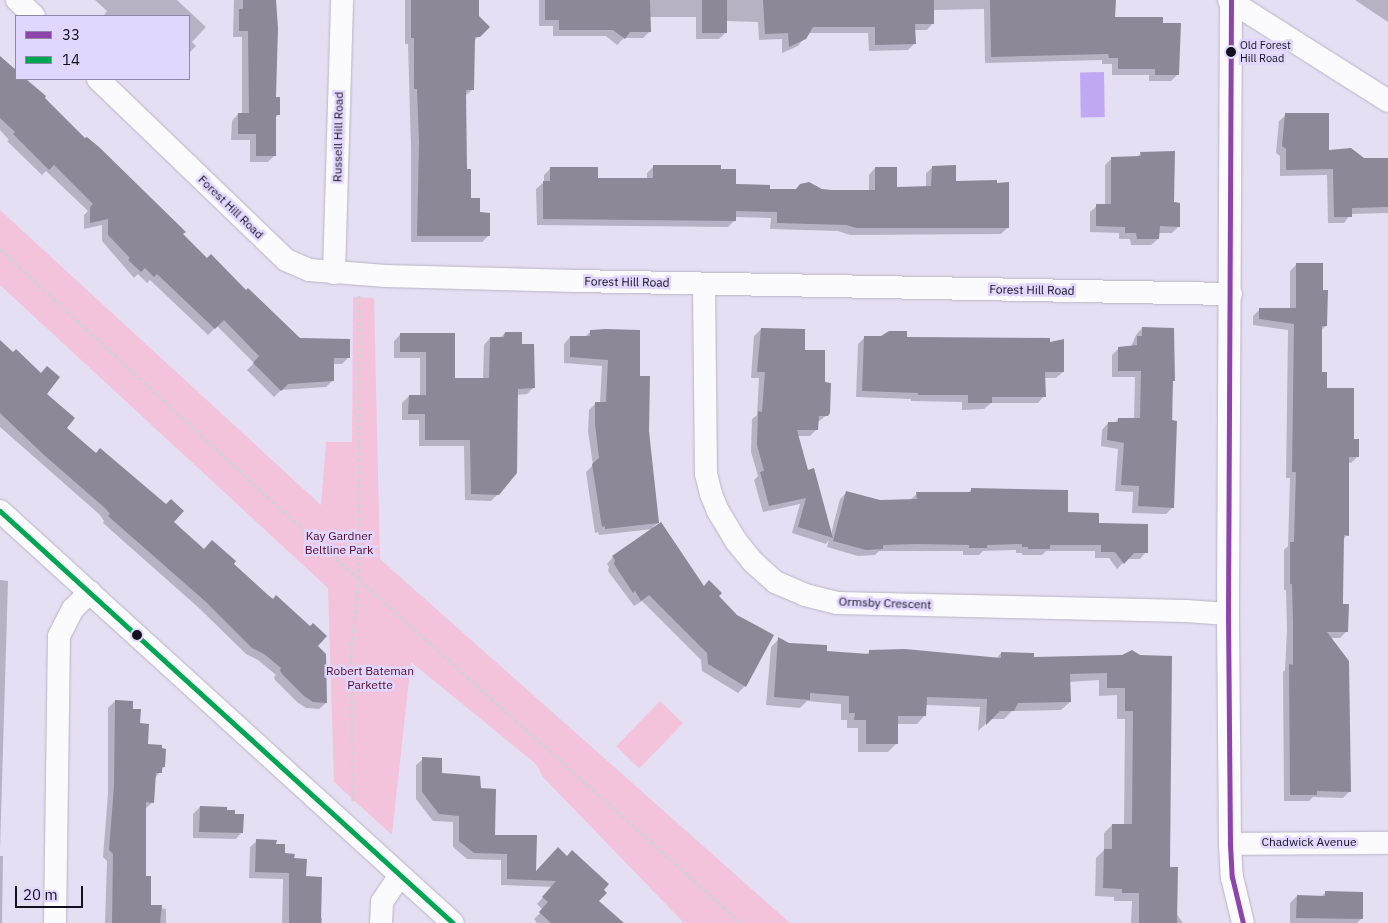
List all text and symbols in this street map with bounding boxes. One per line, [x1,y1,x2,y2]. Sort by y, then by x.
legend [15,15,190,80]
text: 33 [62,25,80,44]
place label: Old Forest Hill Road [1240,39,1291,65]
marker: Old Forest Hill Road [1226,47,1236,57]
text: 14 [62,50,80,69]
street label: Russell Hill Road [330,92,346,182]
street label: Forest Hill Road [195,172,267,242]
street label: Forest Hill Road [584,274,670,290]
street label: Forest Hill Road [989,282,1075,298]
park label: Kay Gardner Beltline Park [305,529,373,557]
street label: Ormsby Crescent [838,594,932,612]
unlabelled marker [132,630,142,640]
park label: Robert Bateman Parkette [326,664,414,692]
street label: Chadwick Avenue [1261,835,1357,849]
scale bar [18,876,85,908]
text: 20 m [23,885,58,904]

